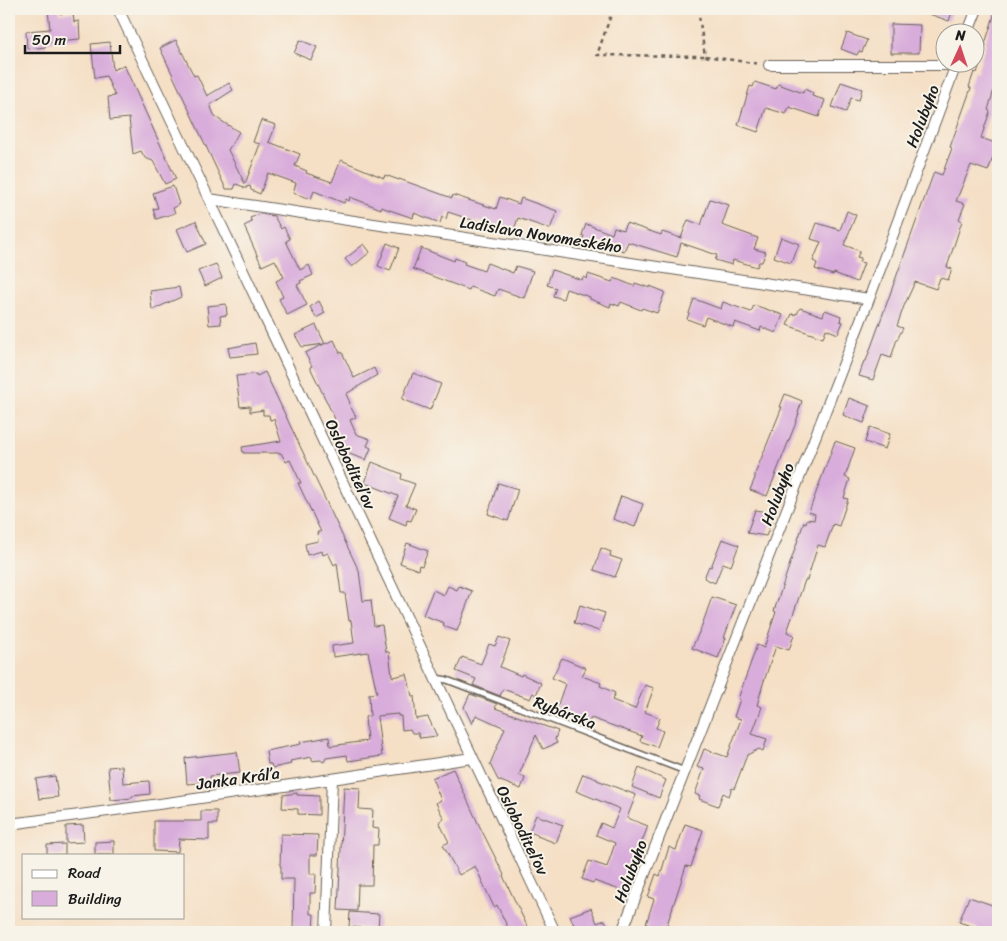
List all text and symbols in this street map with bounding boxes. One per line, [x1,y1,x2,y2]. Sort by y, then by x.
scale bar [25,22,120,54]
north arrow [934,22,984,72]
text: N [954,23,966,48]
text: 50 m [32,27,67,53]
street label: Holubyho [897,80,948,152]
street label: Ladislava Novomeského [458,207,624,262]
street label: Osloboditeľov [317,414,384,515]
street label: Holubyho [752,458,803,530]
street label: Rybárska [529,687,600,738]
street label: Janka Kráľa [194,758,282,799]
street label: Osloboditeľov [488,780,557,881]
street label: Holubyho [605,835,656,907]
legend [22,854,185,918]
text: Road [68,860,101,886]
text: Building [68,886,122,912]

